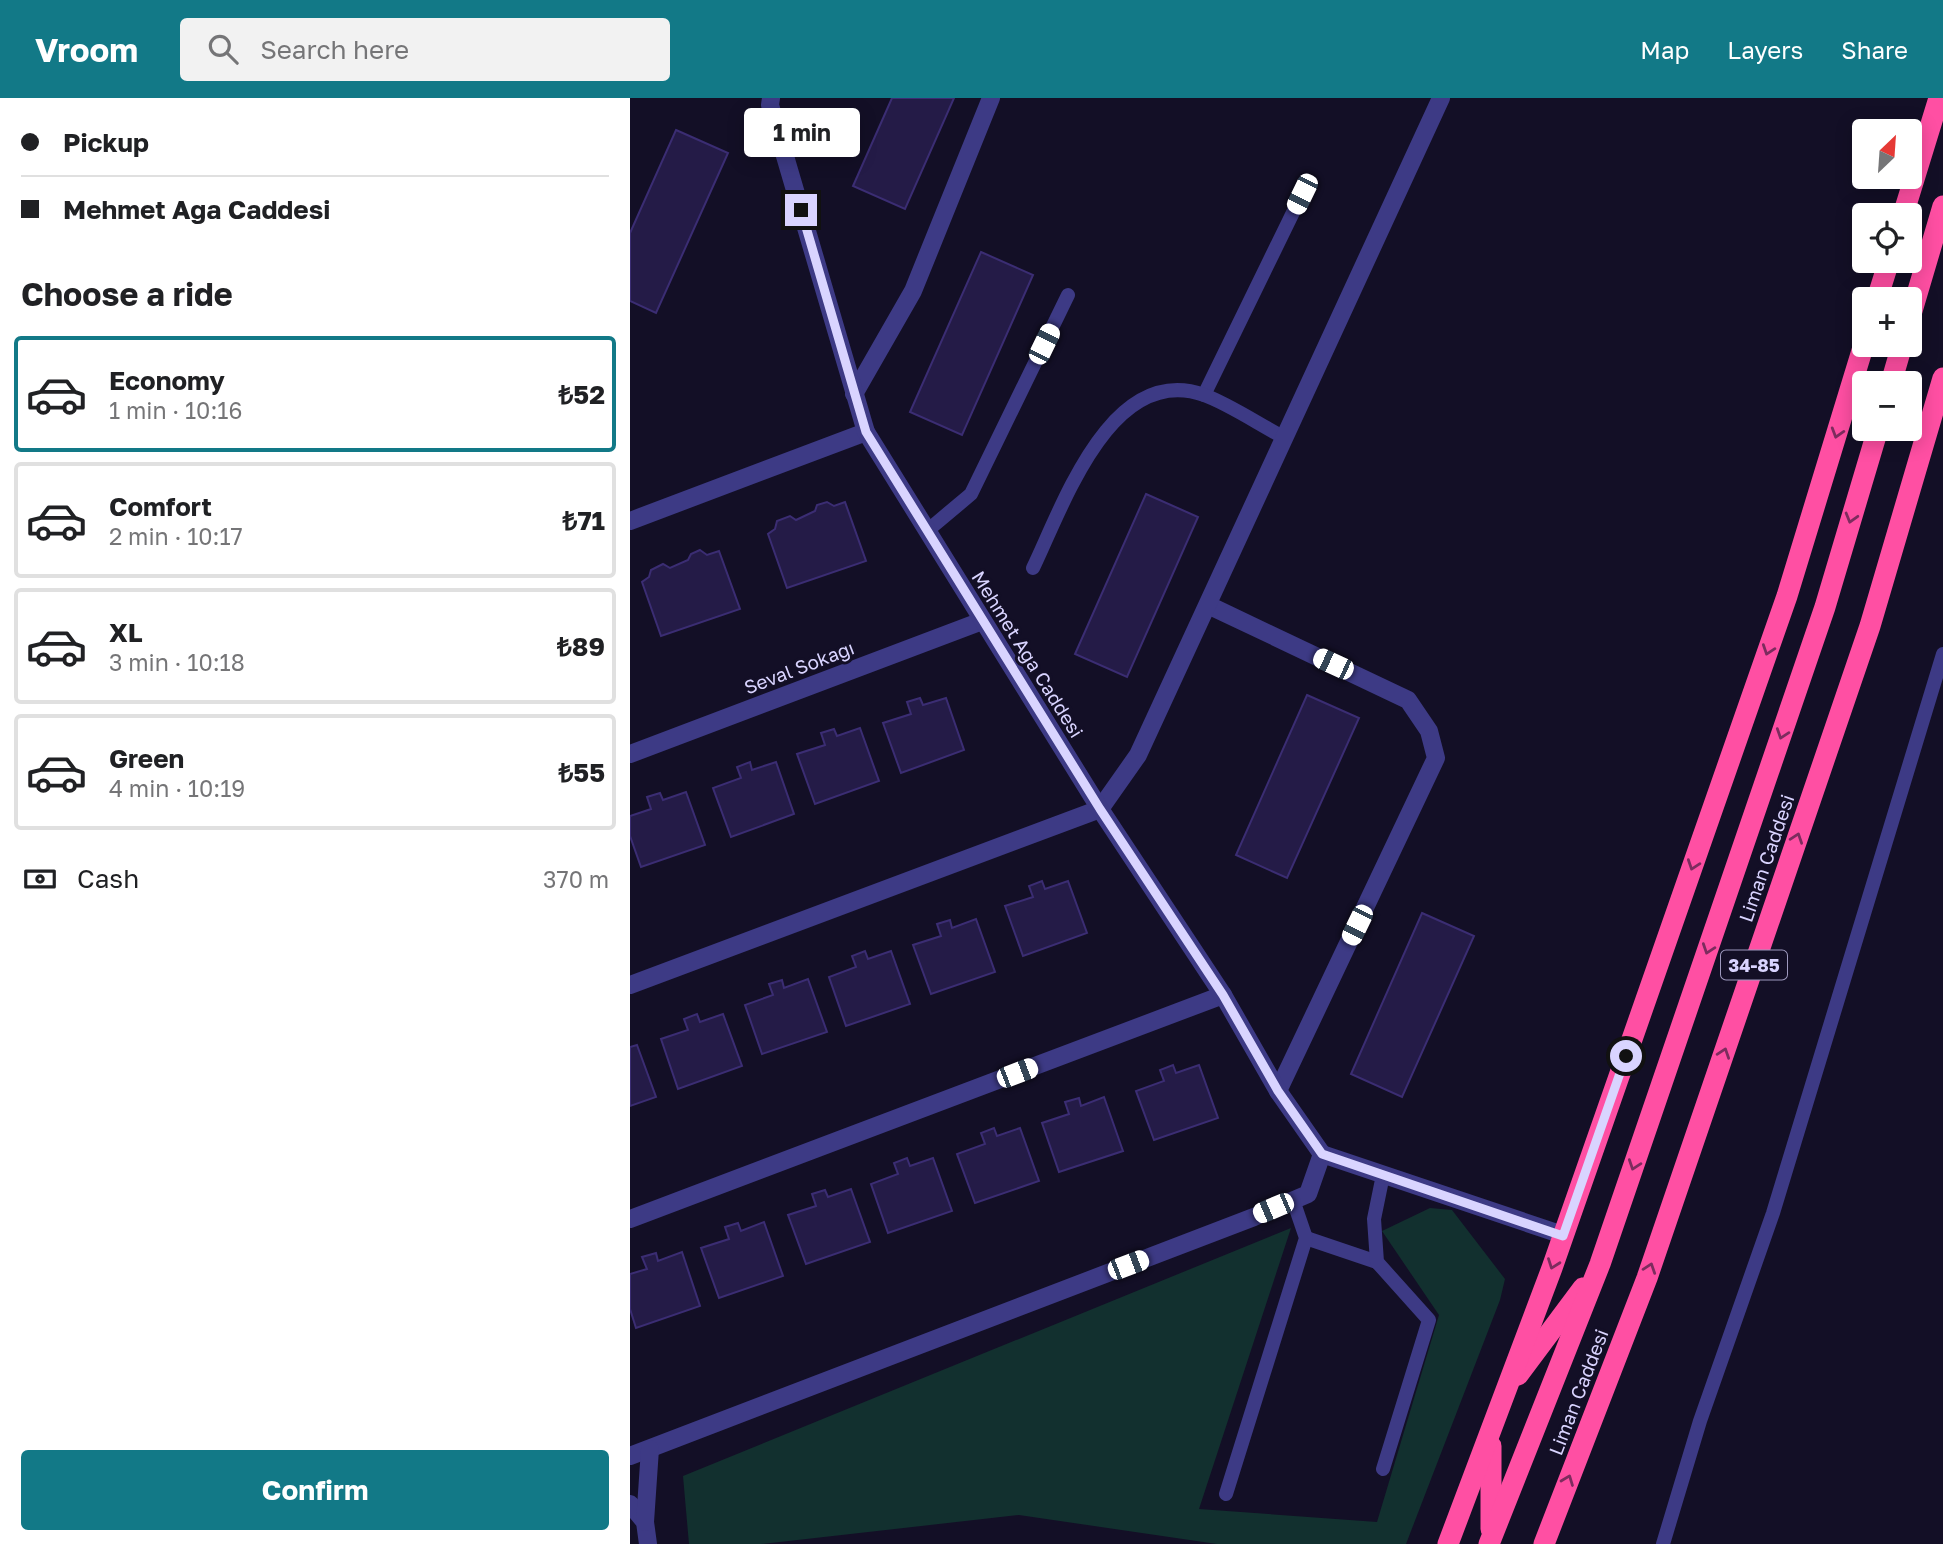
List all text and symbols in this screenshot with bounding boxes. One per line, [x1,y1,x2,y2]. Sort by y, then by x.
search box [180,18,670,81]
text: Vroom [35,30,138,69]
icon: search [204,30,242,68]
text: Search here [260,34,409,65]
text: Map [1640,35,1689,64]
text: Layers [1727,35,1803,64]
text: Share [1841,35,1908,64]
callout: 1 min [743,108,859,158]
text: 1 min [773,118,831,146]
north arrow [1852,119,1922,189]
map controls [1852,119,1922,441]
text: Pickup [63,127,149,158]
car [1284,171,1321,217]
text: Mehmet Ağa Caddesi [63,194,330,225]
route end [785,194,817,226]
button: locate [1852,203,1922,273]
text: Choose a ride [21,275,233,313]
button: + [1852,287,1922,357]
car [1026,321,1063,367]
icon: car [25,363,88,426]
text: Economy [109,365,225,396]
button: − [1852,371,1922,441]
text: ₺52 [558,379,605,410]
text: 1 min · 10:16 [109,396,242,424]
one-way arrow [1830,427,1845,439]
icon: car [25,489,88,552]
text: Comfort [109,491,212,522]
text: ₺71 [563,505,605,536]
one-way arrow [1845,511,1860,523]
text: 2 min · 10:17 [109,522,243,550]
street label: Mehmet Ağa Caddesi [967,566,1089,742]
icon: car [25,615,88,678]
text: XL [109,617,143,648]
text: ₺89 [557,631,605,662]
street label: Seval Sokağı [741,635,857,699]
one-way arrow [1762,643,1776,655]
car [1310,646,1357,682]
text: 3 min · 10:18 [109,648,245,676]
one-way arrow [1776,728,1790,740]
icon: car [25,741,88,804]
text: Green [109,743,184,774]
text: ₺55 [558,757,605,788]
text: 4 min · 10:19 [109,774,245,802]
street label: Liman Caddesi [1733,791,1799,925]
one-way arrow [1789,832,1804,844]
one-way arrow [1687,858,1701,870]
icon: cash [21,860,59,898]
text: Cash [77,863,139,894]
text: 370 m [543,865,609,893]
car [1339,902,1376,948]
one-way arrow [1702,943,1716,955]
road number: 34-85 [1721,950,1787,980]
route start [1610,1040,1642,1072]
one-way arrow [1716,1047,1730,1059]
car [994,1056,1041,1090]
one-way arrow [1628,1158,1642,1170]
car [1250,1190,1297,1226]
car [1105,1248,1152,1282]
one-way arrow [1547,1258,1561,1270]
one-way arrow [1642,1262,1656,1275]
street label: Liman Caddesi [1543,1326,1613,1458]
button: Confirm [21,1450,609,1530]
one-way arrow [1560,1475,1574,1487]

